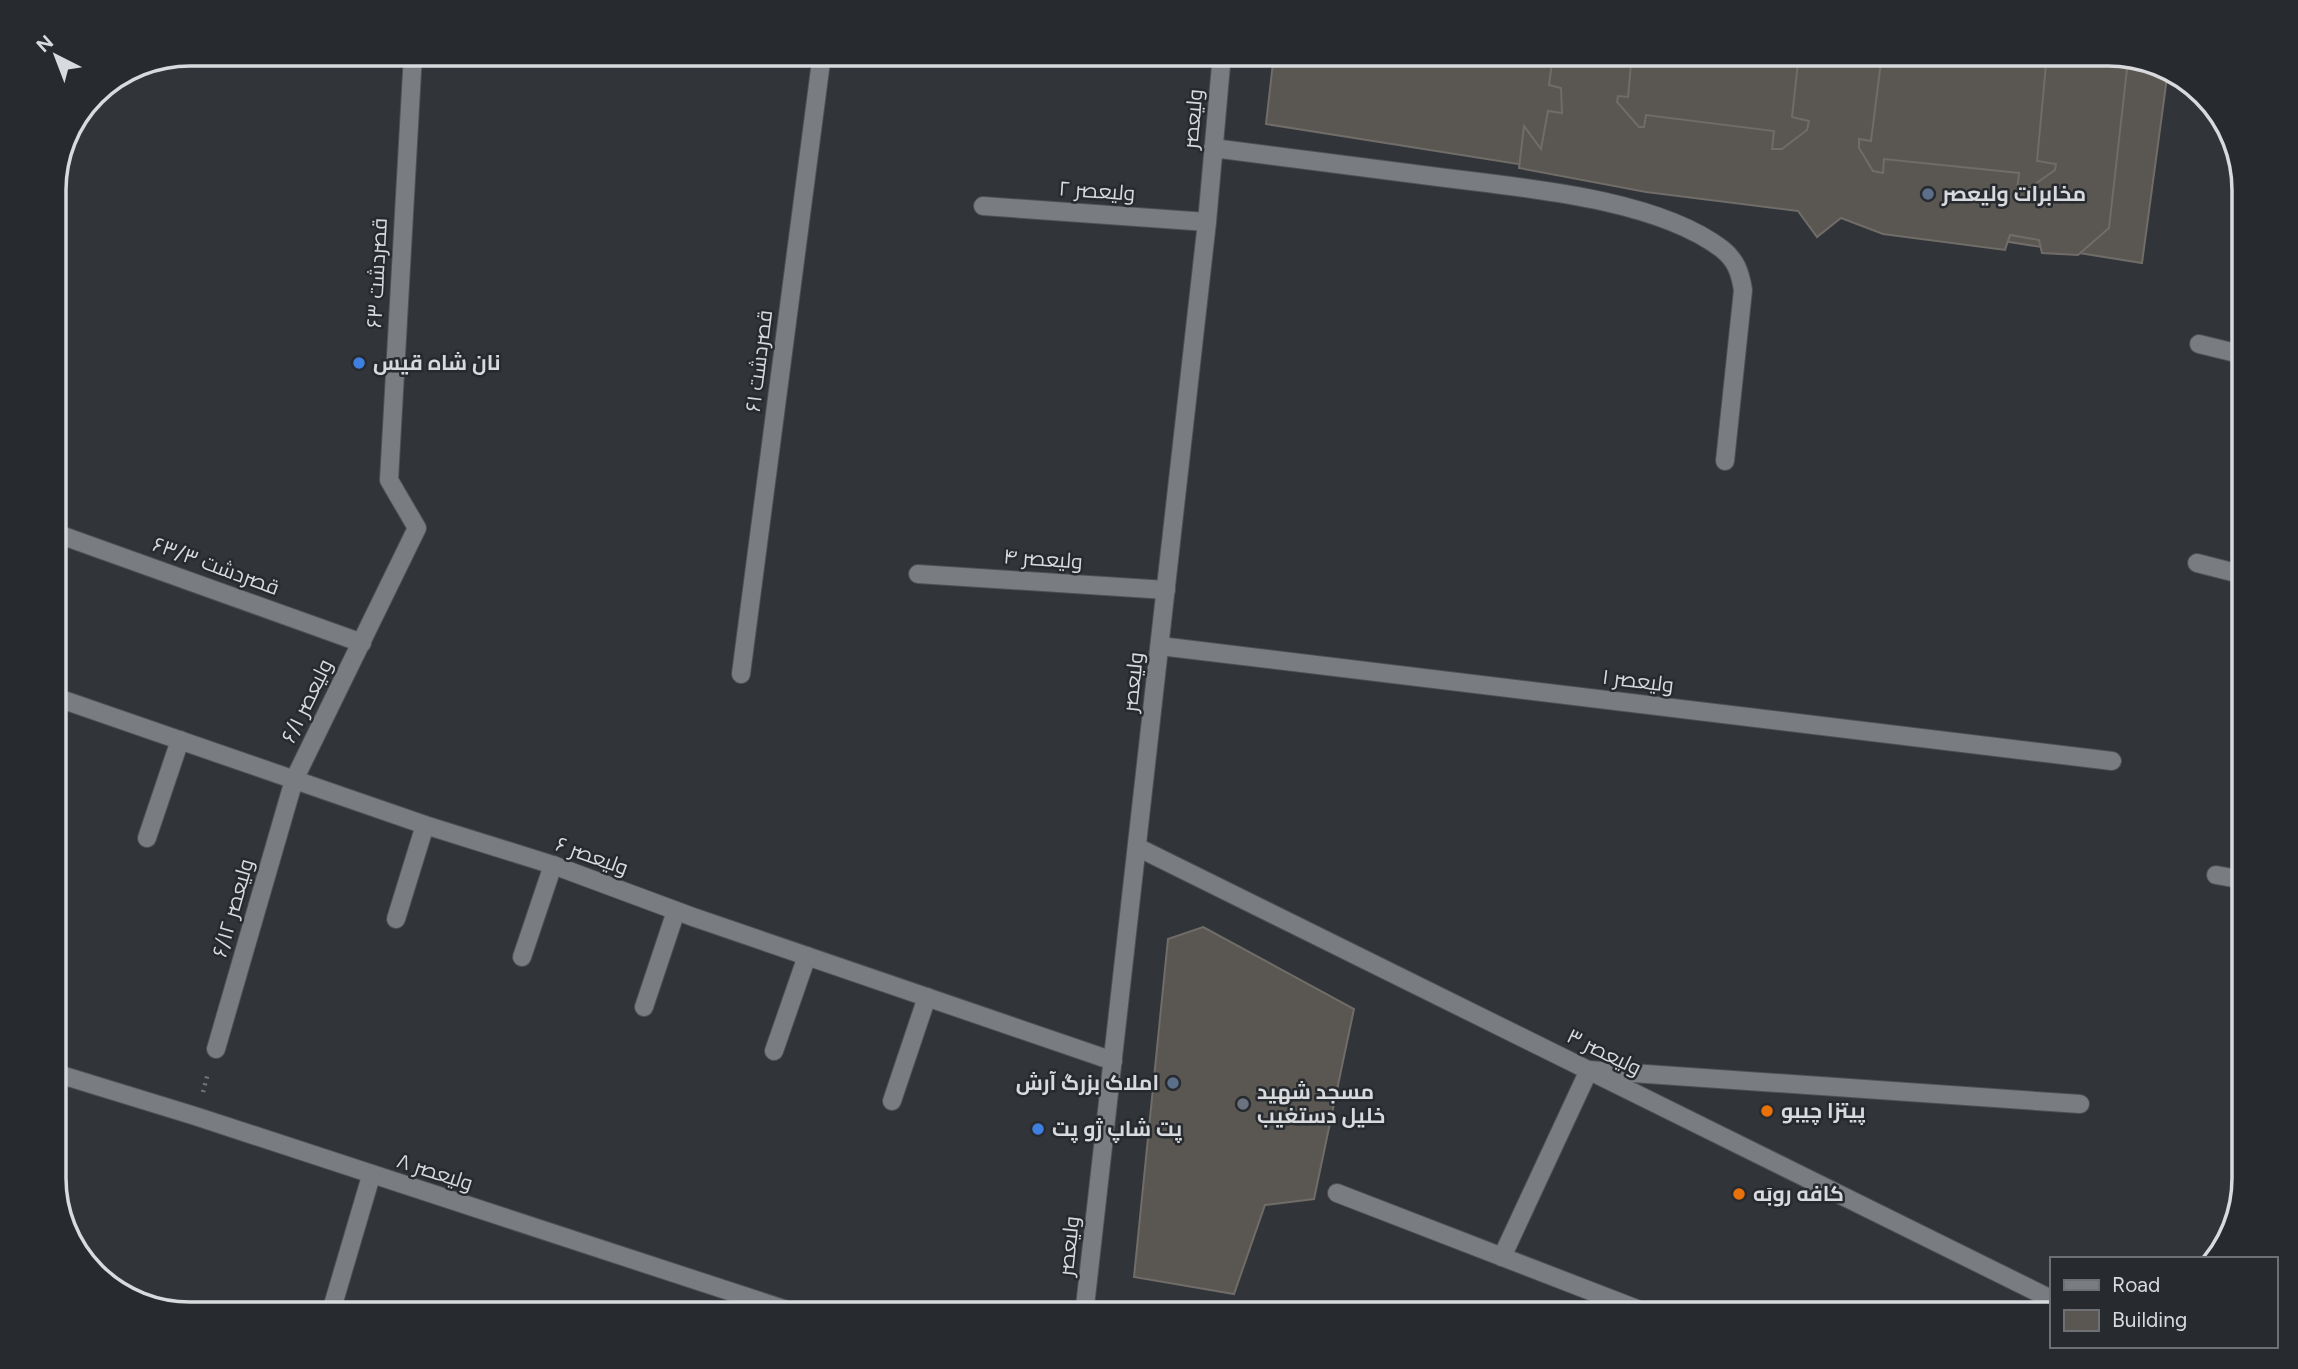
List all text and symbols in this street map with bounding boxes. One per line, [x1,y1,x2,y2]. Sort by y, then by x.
north arrow [21,21,91,91]
text: N [32,30,58,57]
street label: ولیعصر [1177,88,1208,151]
street label: ۲ ولیعصر [1058,175,1136,206]
place label: مخابرات ولیعصر [1941,181,2086,207]
marker: مخابرات ولیعصر [1920,186,1936,202]
street label: ۶۳ قصردشت [361,217,392,329]
street label: ۶۱ قصردشت [740,308,777,413]
place label: نان شاه قیس [373,350,500,375]
marker: نان شاه قیس [351,355,367,371]
street label: ۶۳/۳ قصردشت [150,531,283,600]
street label: ۴ ولیعصر [1003,543,1084,574]
street label: ولیعصر [1117,651,1148,714]
street label: ۶/۱ ولیعصر [276,655,338,747]
street label: ۱ ولیعصر [1601,664,1675,697]
street label: ۶ ولیعصر [552,831,632,880]
street label: ۶/۱۲ ولیعصر [207,856,258,960]
street label: ۳ ولیعصر [1563,1023,1645,1080]
place label: املاک بزرگ آرش [1016,1070,1159,1095]
marker: املاک بزرگ آرش [1165,1075,1181,1091]
place label: مسجد شهید خلیل دستغیب [1257,1079,1385,1128]
marker: مسجد شهید خلیل دستغیب [1235,1096,1251,1112]
place label: پیتزا چیبو [1781,1098,1866,1126]
marker: پیتزا چیبو [1759,1103,1775,1119]
place label: پت شاپ ژو پت [1052,1116,1182,1144]
marker: پت شاپ ژو پت [1030,1121,1046,1137]
street label: ۸ ولیعصر [394,1148,476,1196]
place label: کافه روبَه [1753,1181,1844,1207]
marker: کافه روبَه [1731,1186,1747,1202]
street label: ولیعصر [1053,1215,1084,1278]
legend [2050,1257,2277,1348]
text: Road [2112,1272,2160,1297]
text: Building [2112,1307,2187,1332]

